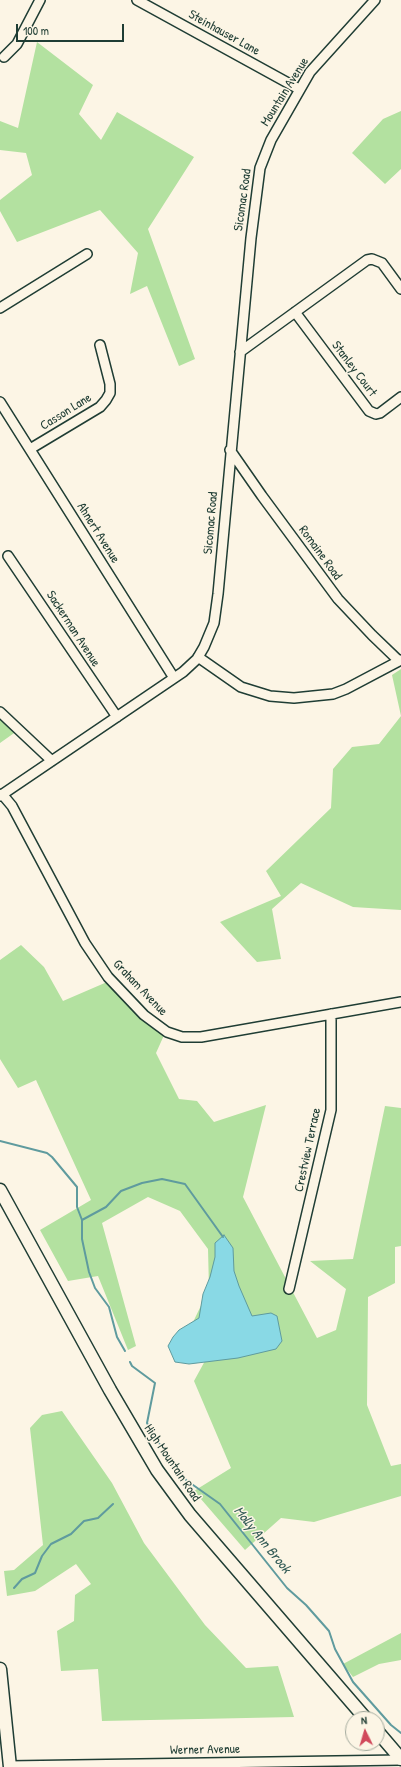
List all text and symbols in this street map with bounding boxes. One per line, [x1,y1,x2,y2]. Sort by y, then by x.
street label: Steinhauser Lane [186,7,262,59]
scale bar [18,16,126,42]
text: 100 m [23,22,49,39]
street label: Mountain Avenue [258,55,312,129]
street label: Sicomac Road [231,168,255,232]
street label: Stanley Court [328,338,380,400]
street label: Casson Lane [38,390,94,434]
street label: Sicomac Road [201,491,221,555]
street label: Ahnert Avenue [73,500,123,566]
street label: Romaine Road [295,523,345,583]
street label: Sackerman Avenue [43,588,103,670]
street label: Graham Avenue [109,957,171,1019]
street label: Crestview Terrace [291,1106,325,1194]
street label: High Mountain Road [140,1421,204,1505]
water label: Molly Ann Brook [230,1503,294,1577]
north arrow [345,1711,385,1751]
text: N [361,1713,368,1727]
street label: Werner Avenue [170,1742,240,1758]

